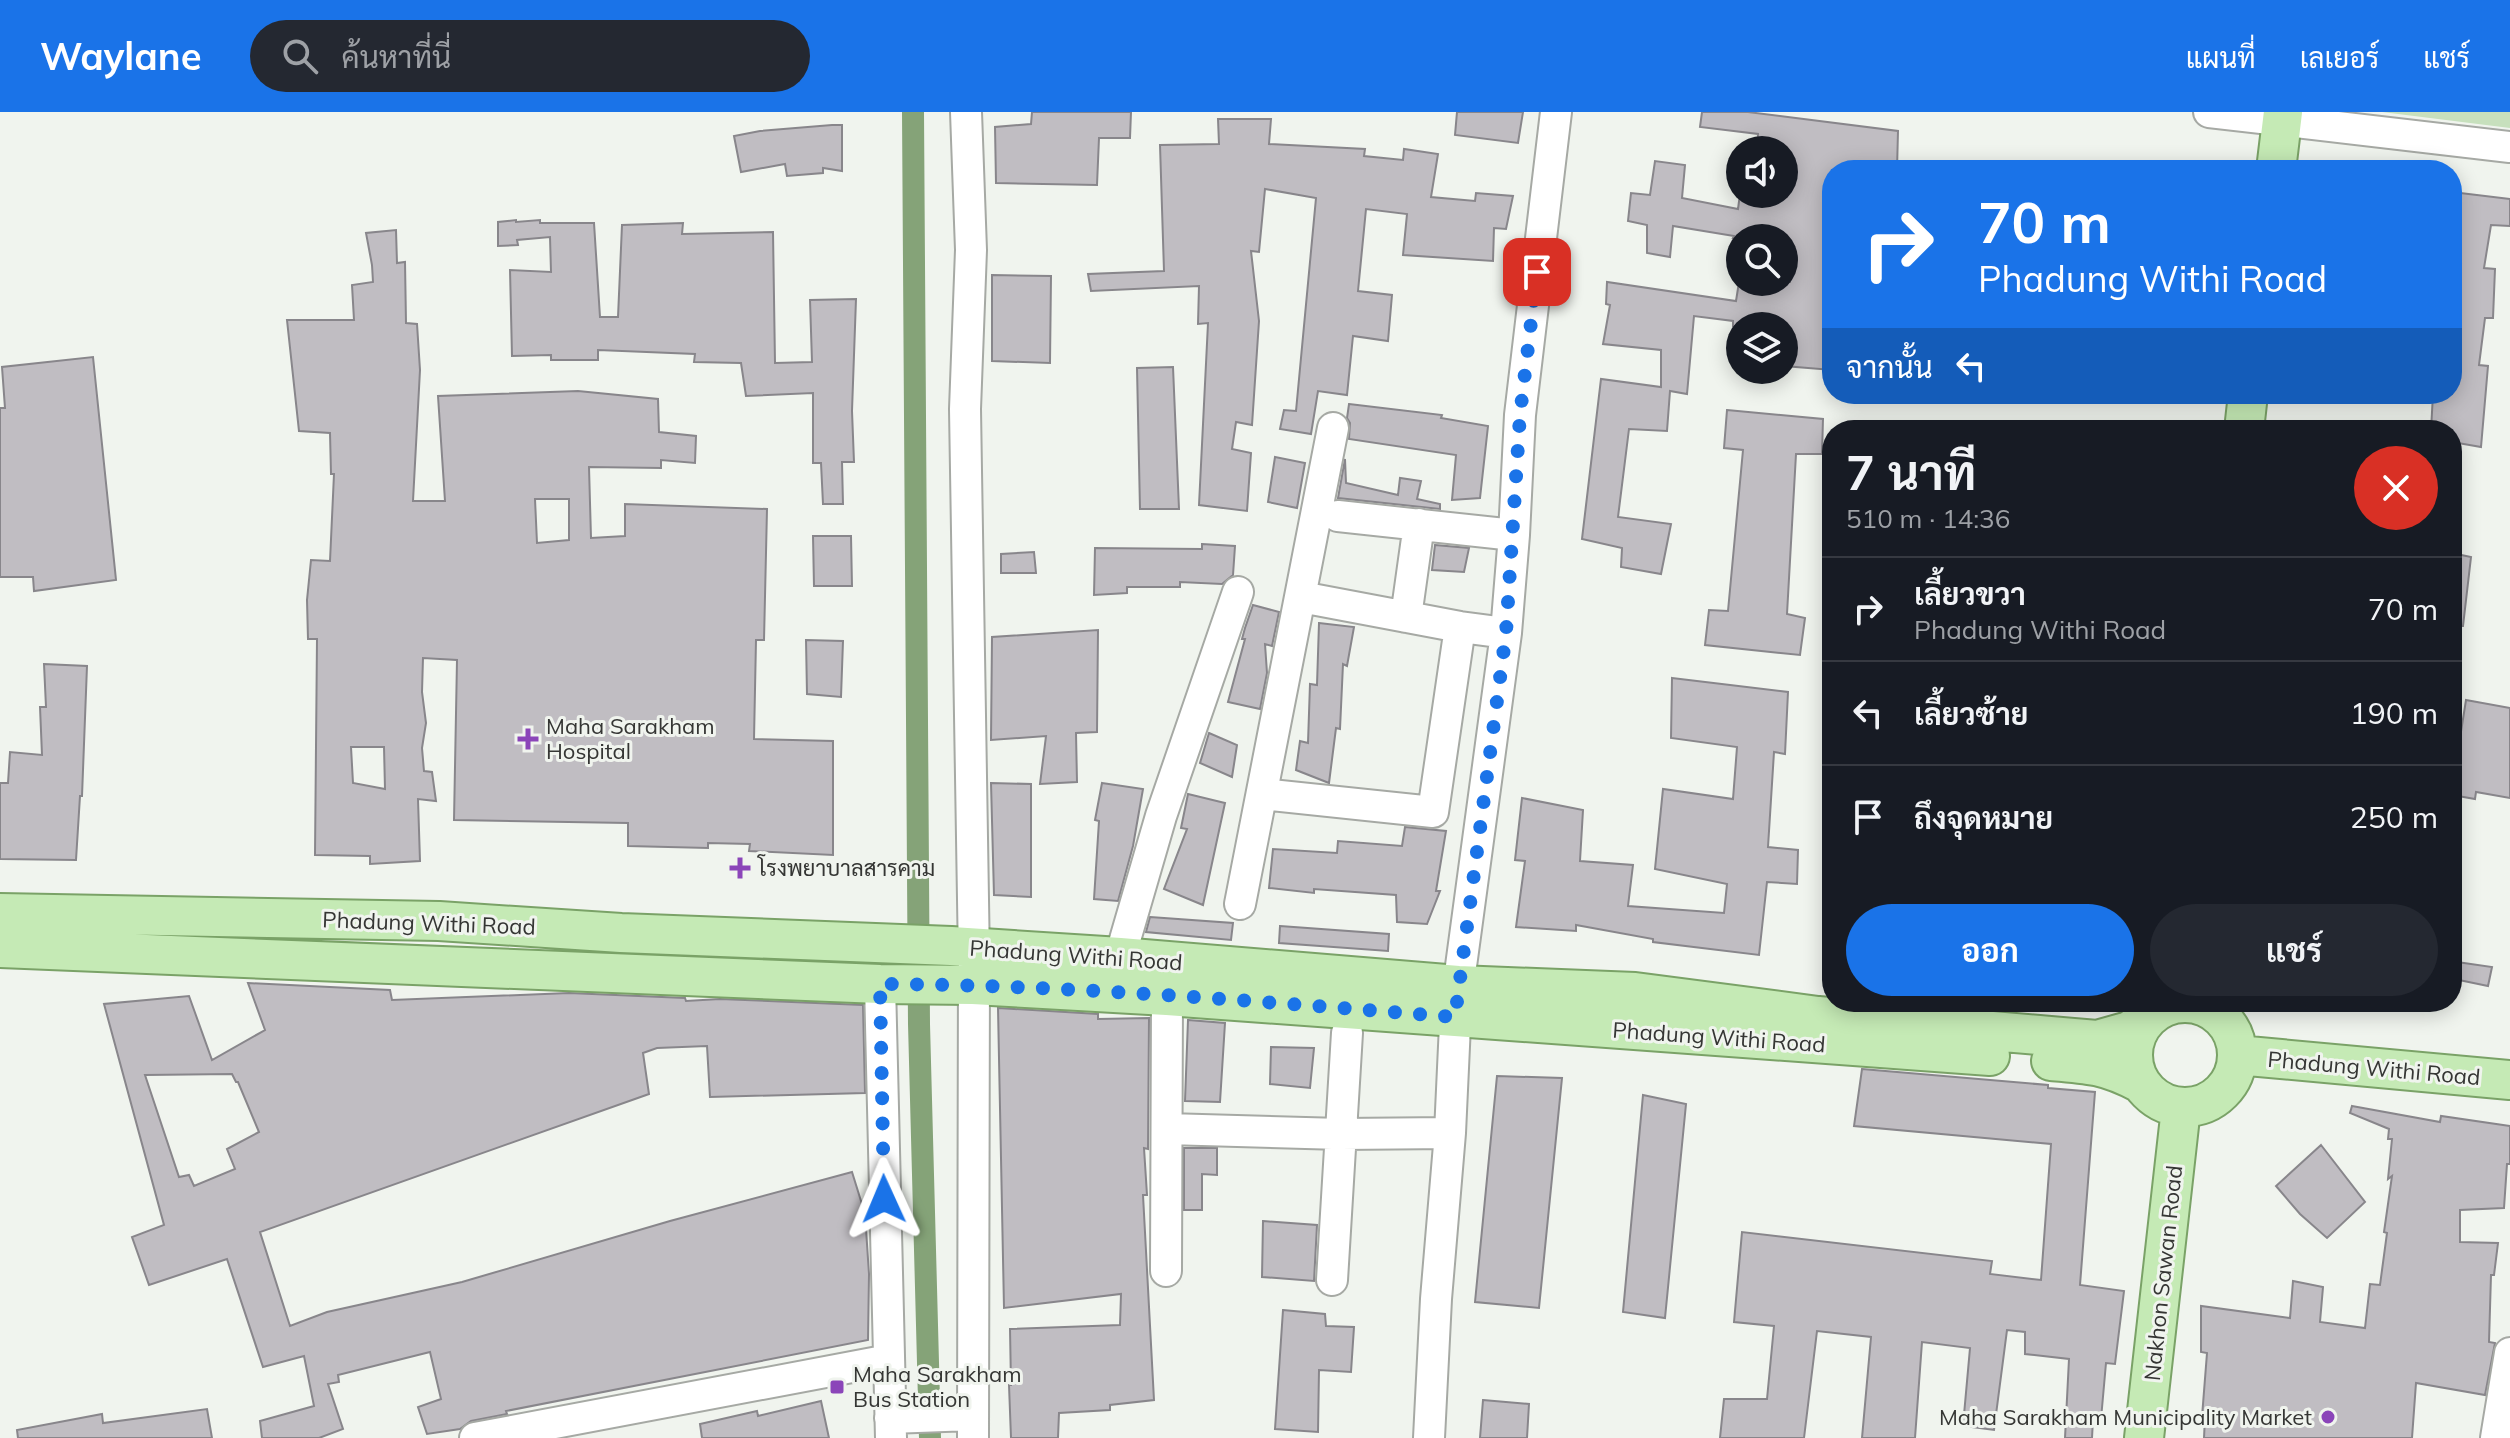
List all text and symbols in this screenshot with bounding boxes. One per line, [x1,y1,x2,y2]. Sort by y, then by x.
search box [250,20,810,92]
text: Waylane [40,32,202,80]
icon: search [278,34,322,78]
text: ค้นหาที่นี่ [342,38,451,76]
text: แผนที่ [2186,40,2256,75]
text: เลเยอร์ [2300,40,2379,75]
text: แชร์ [2423,40,2470,75]
map controls [1726,136,1798,384]
button: sound [1726,136,1798,208]
text: 70 m [1978,187,2111,257]
icon: right [1846,192,1950,296]
button: search [1726,224,1798,296]
pin [1503,238,1571,306]
icon: arrive [1515,250,1559,294]
text: Phadung Withi Road [1978,256,2327,301]
button: layers [1726,312,1798,384]
icon: left [1949,344,1993,388]
text: จากนั้น [1846,348,1933,386]
text: 7 นาที [1846,442,1976,502]
button: close [2354,446,2438,530]
text: 510 m · 14:36 [1846,502,2010,535]
text: เลี้ยวขวา [1914,575,2026,613]
icon: right [1846,587,1890,631]
text: 70 m [2368,590,2438,628]
text: Phadung Withi Road [1914,613,2166,646]
icon: left [1846,691,1890,735]
text: 190 m [2350,694,2438,732]
text: เลี้ยวซ้าย [1914,695,2028,733]
place label: Maha Sarakham Hospital [546,712,715,765]
marker: Maha Sarakham Hospital [517,728,539,750]
icon: arrive [1846,795,1890,839]
text: 250 m [2350,798,2438,836]
text: ถึงจุดหมาย [1914,799,2053,837]
place label: โรงพยาบาลสารคาม [757,854,935,882]
marker: โรงพยาบาลสารคาม [729,857,751,879]
button: ออก [1846,904,2134,996]
button: แชร์ [2150,904,2438,996]
street label: Phadung Withi Road [322,905,536,941]
street label: Phadung Withi Road [969,934,1183,976]
street label: Phadung Withi Road [1612,1016,1826,1058]
street label: Phadung Withi Road [2266,1045,2482,1091]
position arrow [842,1157,926,1241]
street label: Nakhon Sawan Road [2138,1164,2188,1382]
place label: Maha Sarakham Bus Station [853,1360,1022,1413]
marker: Maha Sarakham Bus Station [828,1378,846,1396]
place label: Maha Sarakham Municipality Market [1939,1403,2312,1431]
marker: Maha Sarakham Municipality Market [2319,1408,2337,1426]

